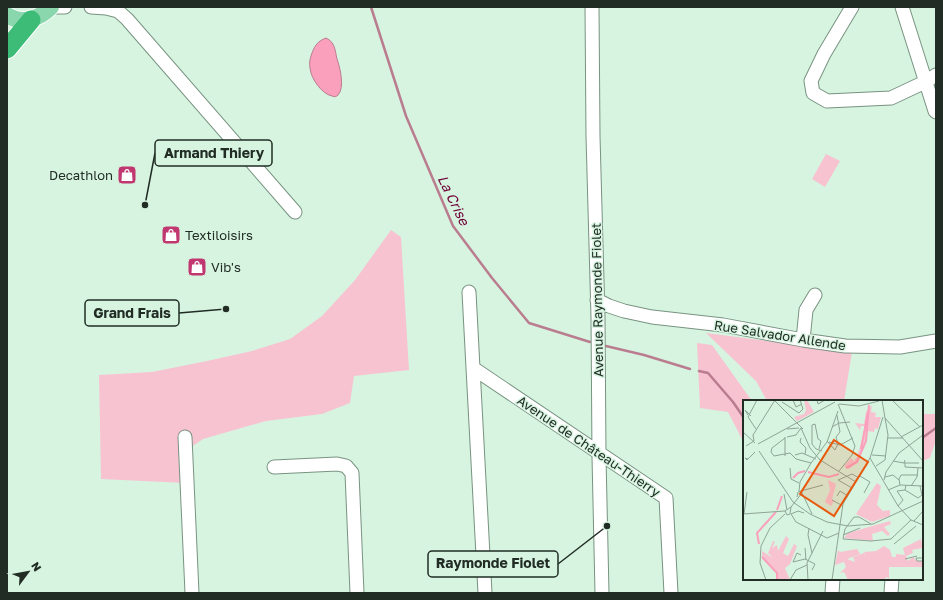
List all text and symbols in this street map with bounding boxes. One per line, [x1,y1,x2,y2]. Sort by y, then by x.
callout: Armand Thiery [155,140,272,166]
text: Armand Thiery [164,144,265,161]
shop icon: Decathlon [116,164,138,186]
place label: Decathlon [49,167,113,183]
water label: La Crise [435,172,474,229]
street label: Avenue Raymonde Fiolet [588,223,606,377]
shop icon: Textiloisirs [160,224,182,246]
place label: Textiloisirs [185,227,253,243]
shop icon: Vib's [186,256,208,278]
place label: Vib's [211,259,241,275]
callout: Grand Frais [85,300,179,326]
text: Grand Frais [93,304,171,321]
street label: Rue Salvador Allende [713,317,847,353]
street label: Avenue de Château-Thierry [514,392,664,500]
inset map [743,400,923,580]
callout: Raymonde Fiolet [428,551,558,577]
north arrow [8,552,48,592]
text: Raymonde Fiolet [436,554,551,571]
text: N [29,559,45,573]

